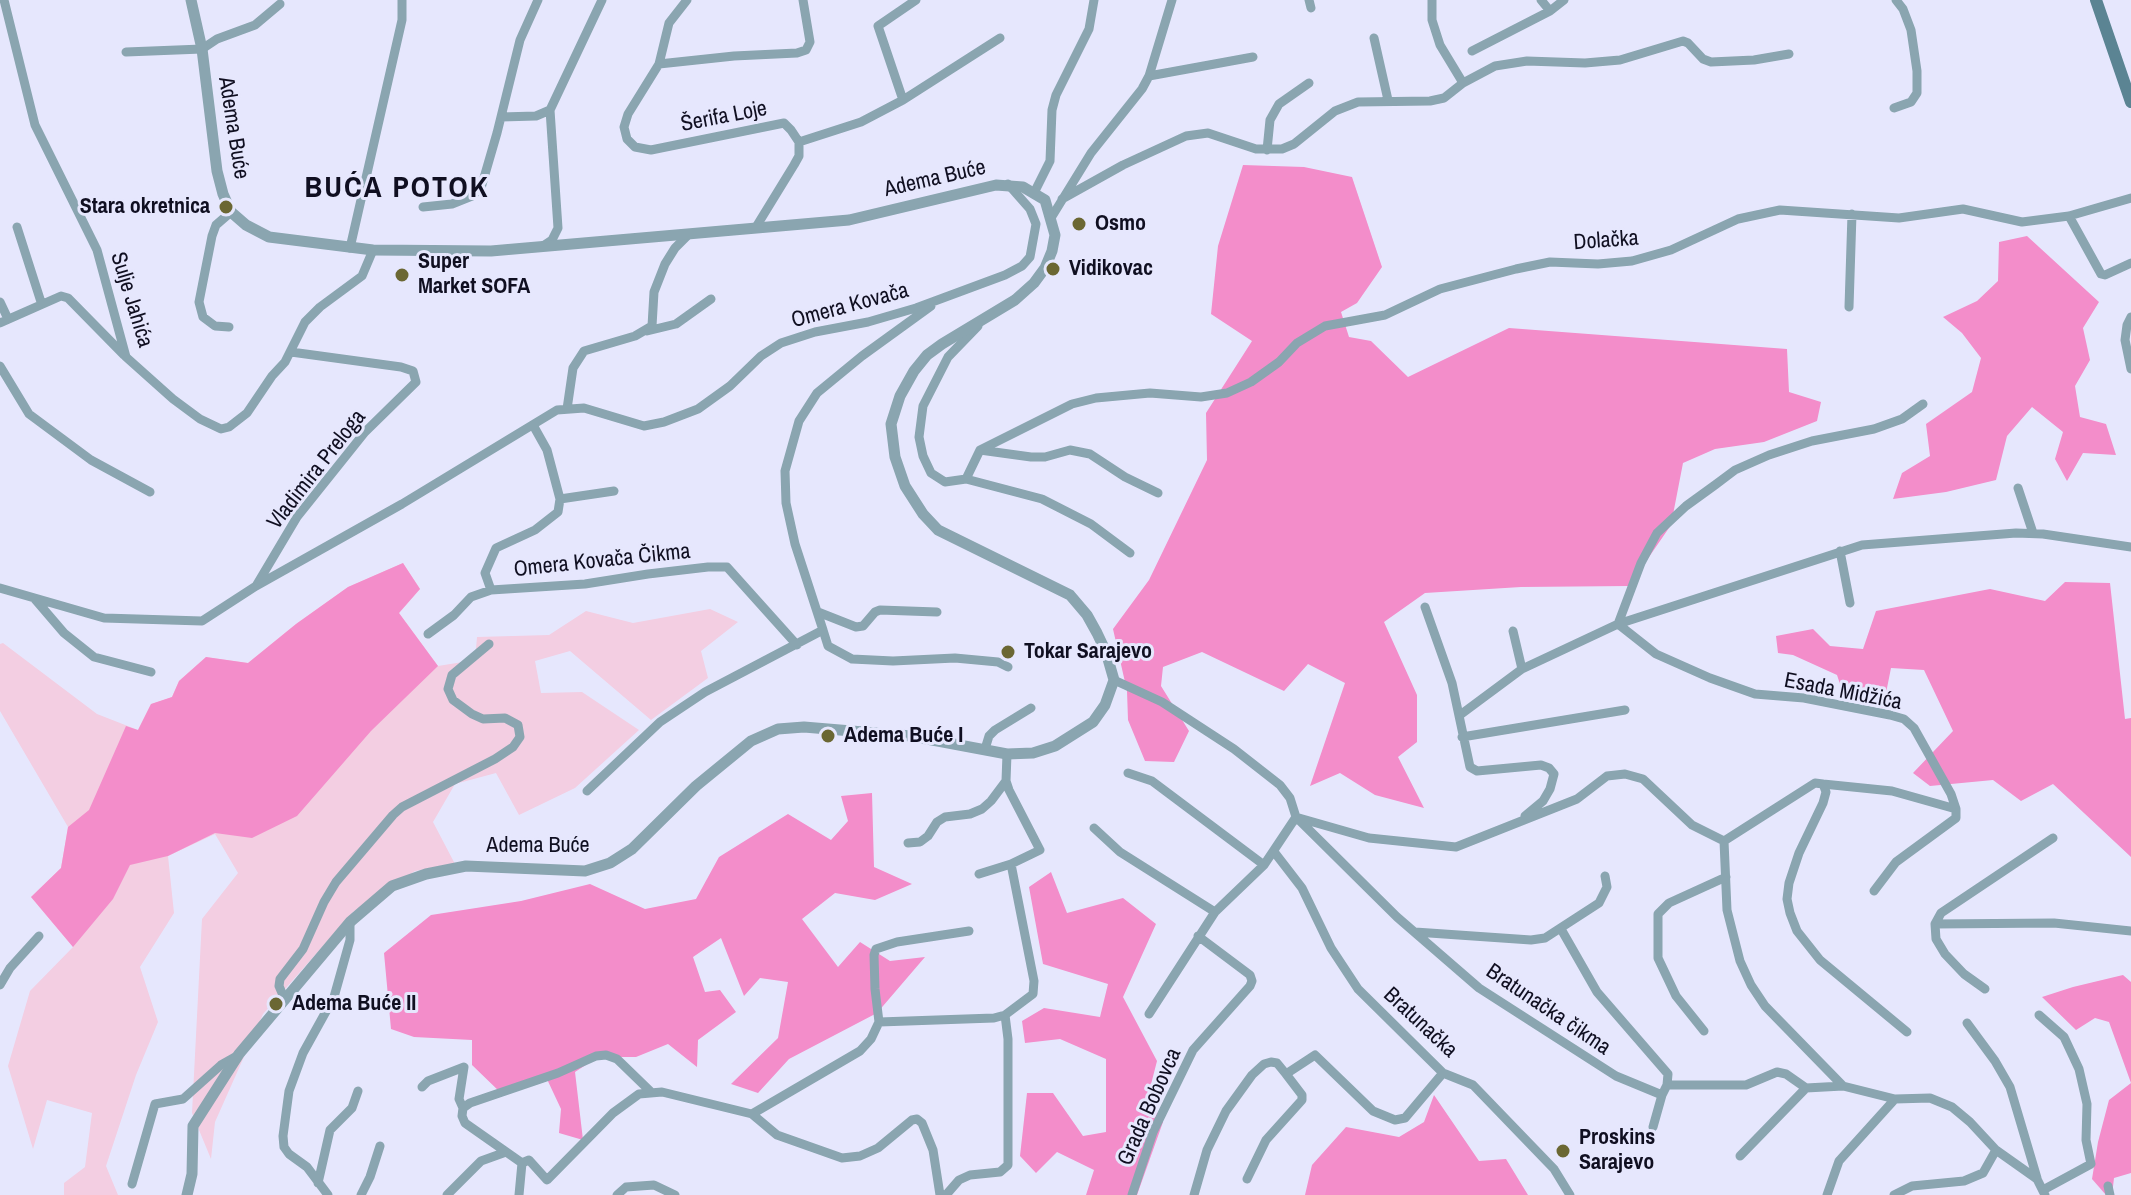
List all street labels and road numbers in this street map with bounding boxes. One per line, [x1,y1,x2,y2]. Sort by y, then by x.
street label: Adema Buće [212,75,254,181]
street label: Šerifa Loje [679,96,769,138]
street label: Adema Buće [882,155,988,203]
street label: Dolačka [1573,226,1639,256]
street label: Sulje Jahića [104,249,158,351]
street label: Omera Kovača [788,278,912,334]
street label: Vladimira Preloga [262,405,372,535]
street label: Omera Kovača Čikma [512,539,692,583]
street label: Esada Midžića [1782,668,1904,716]
street label: Adema Buće [486,833,590,859]
street label: Bratunačka čikma [1481,959,1615,1061]
street label: Bratunačka [1378,982,1462,1064]
street label: Grada Bobovca [1112,1044,1188,1170]

